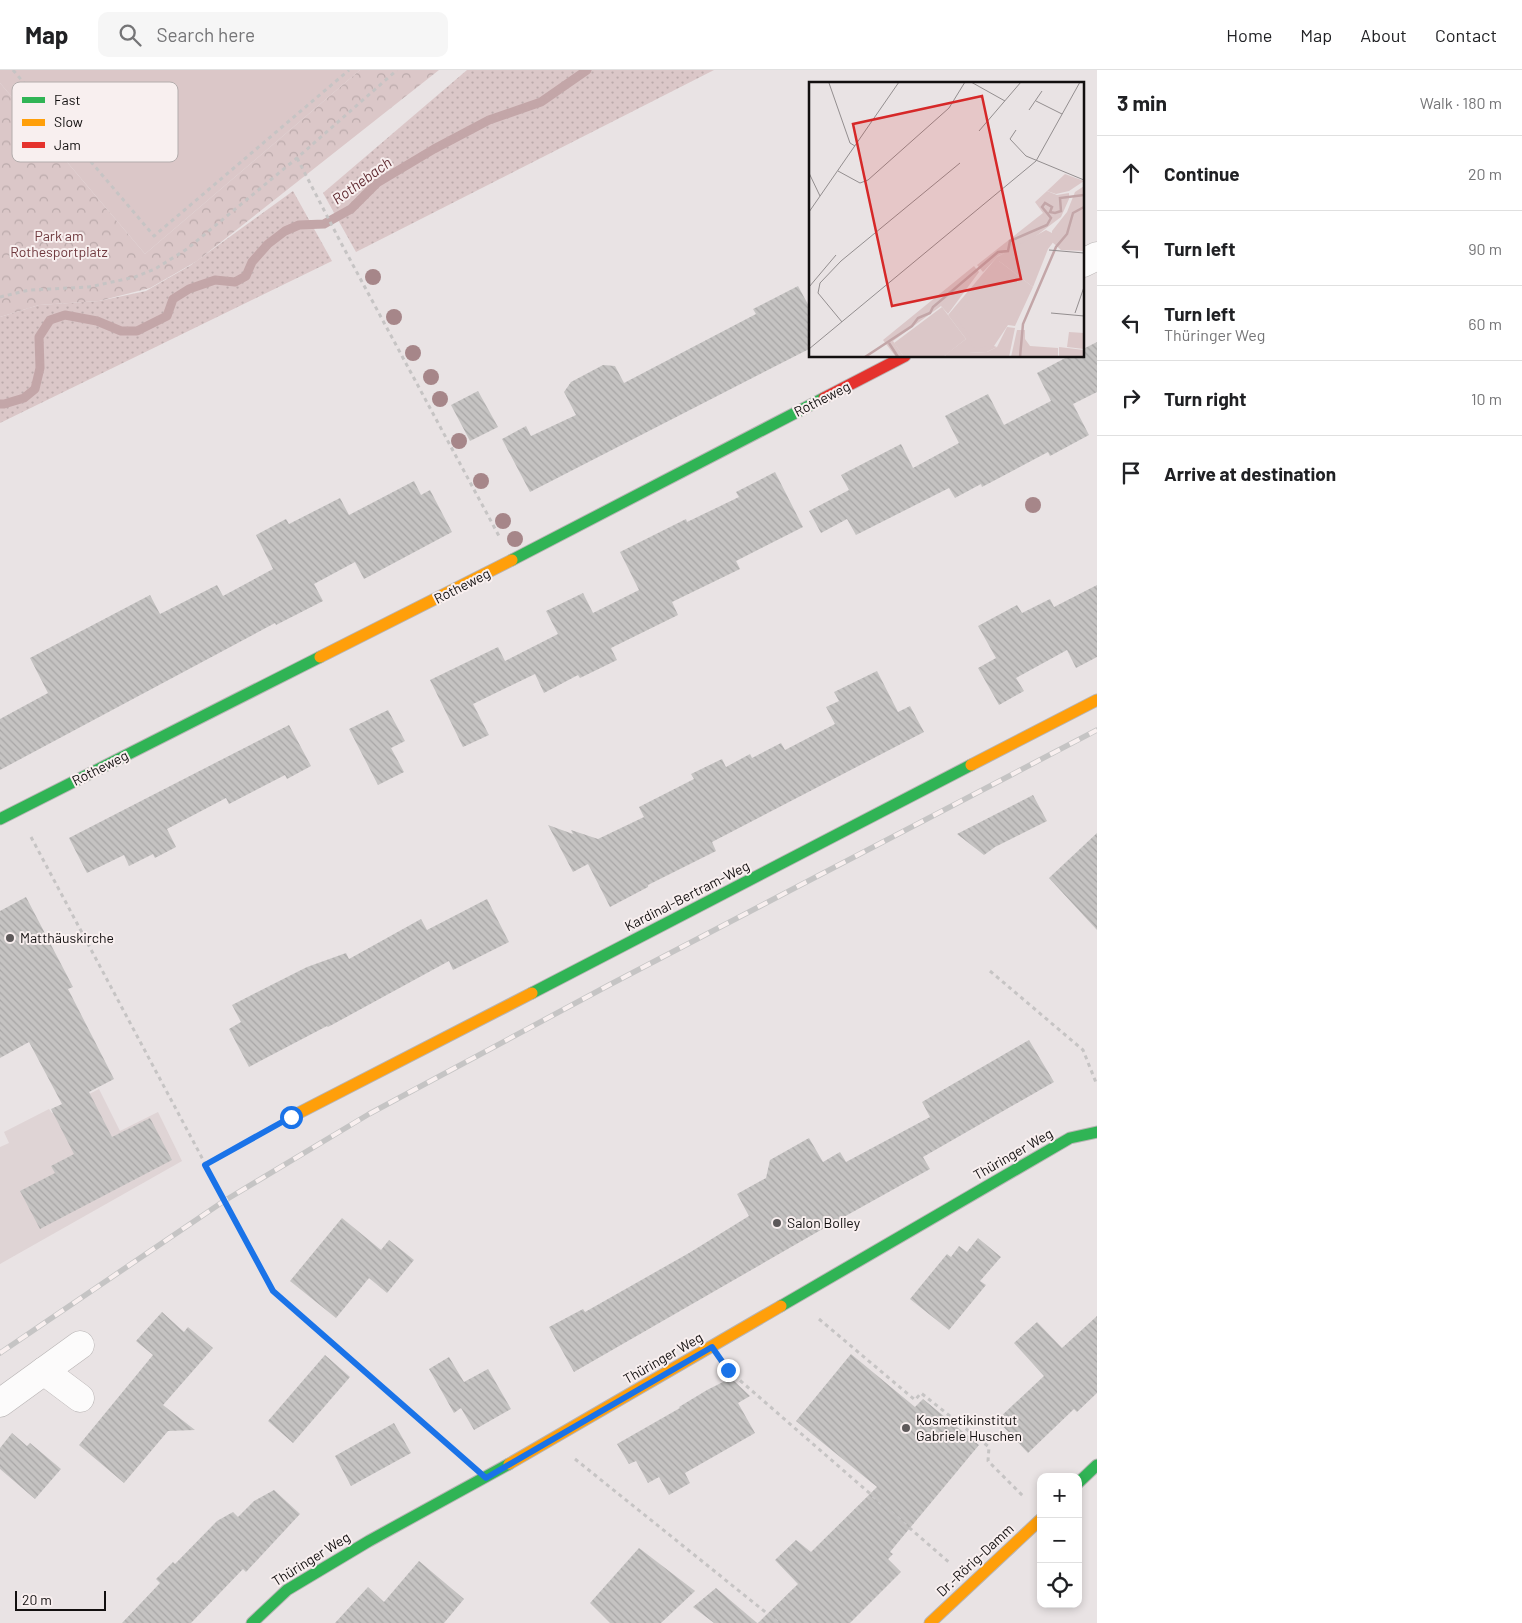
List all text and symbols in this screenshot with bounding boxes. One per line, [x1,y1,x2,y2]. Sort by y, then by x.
search box [98,12,448,57]
text: Map [25,20,68,49]
icon: search [116,21,144,49]
text: Search here [156,23,255,46]
text: Home [1226,24,1272,46]
text: Map [1300,24,1332,46]
text: About [1360,24,1407,46]
text: Contact [1435,24,1497,46]
legend [12,82,178,162]
inset map [809,82,1084,358]
text: 3 min [1117,90,1167,115]
text: Fast [54,91,80,108]
text: Walk · 180 m [1420,93,1502,112]
text: Slow [54,113,83,130]
text: Jam [54,136,81,153]
water label: Rothebach [328,153,395,208]
icon: ahead [1117,159,1145,187]
text: Continue [1164,162,1240,185]
text: 20 m [1468,164,1502,183]
park label: Park am Rothesportplatz [10,227,108,260]
icon: left [1117,234,1145,262]
text: Turn left [1164,237,1235,260]
text: 90 m [1468,239,1502,258]
text: Turn left [1164,302,1235,325]
icon: left [1117,309,1145,337]
text: 60 m [1468,314,1502,333]
text: Thüringer Weg [1164,325,1265,344]
street label: Rotheweg [791,377,853,420]
icon: right [1117,384,1145,412]
text: Turn right [1164,387,1246,410]
text: 10 m [1471,389,1502,408]
icon: arrive [1117,459,1145,487]
text: Arrive at destination [1164,462,1336,485]
street label: Rotheweg [431,564,493,607]
street label: Rotheweg [69,746,131,789]
street label: Kardinal-Bertram-Weg [622,857,752,934]
place label: Matthäuskirche [20,929,114,946]
marker: Matthäuskirche [4,932,16,944]
route start [280,1106,303,1129]
street label: Thüringer Weg [970,1124,1055,1183]
place label: Salon Bolley [787,1214,861,1231]
marker: Salon Bolley [771,1217,783,1229]
street label: Thüringer Weg [620,1328,705,1387]
route end [717,1359,740,1382]
place label: Kosmetikinstitut Gabriele Huschen [916,1411,1022,1444]
marker: Kosmetikinstitut Gabriele Huschen [900,1422,912,1434]
map controls [1037,1473,1082,1608]
button: + [1037,1473,1082,1518]
button: − [1037,1518,1082,1563]
street label: Dr.-Rörig-Damm [933,1520,1017,1600]
street label: Thüringer Weg [269,1528,353,1589]
button: locate [1037,1563,1082,1608]
scale bar [15,1588,106,1611]
text: 20 m [22,1591,52,1608]

